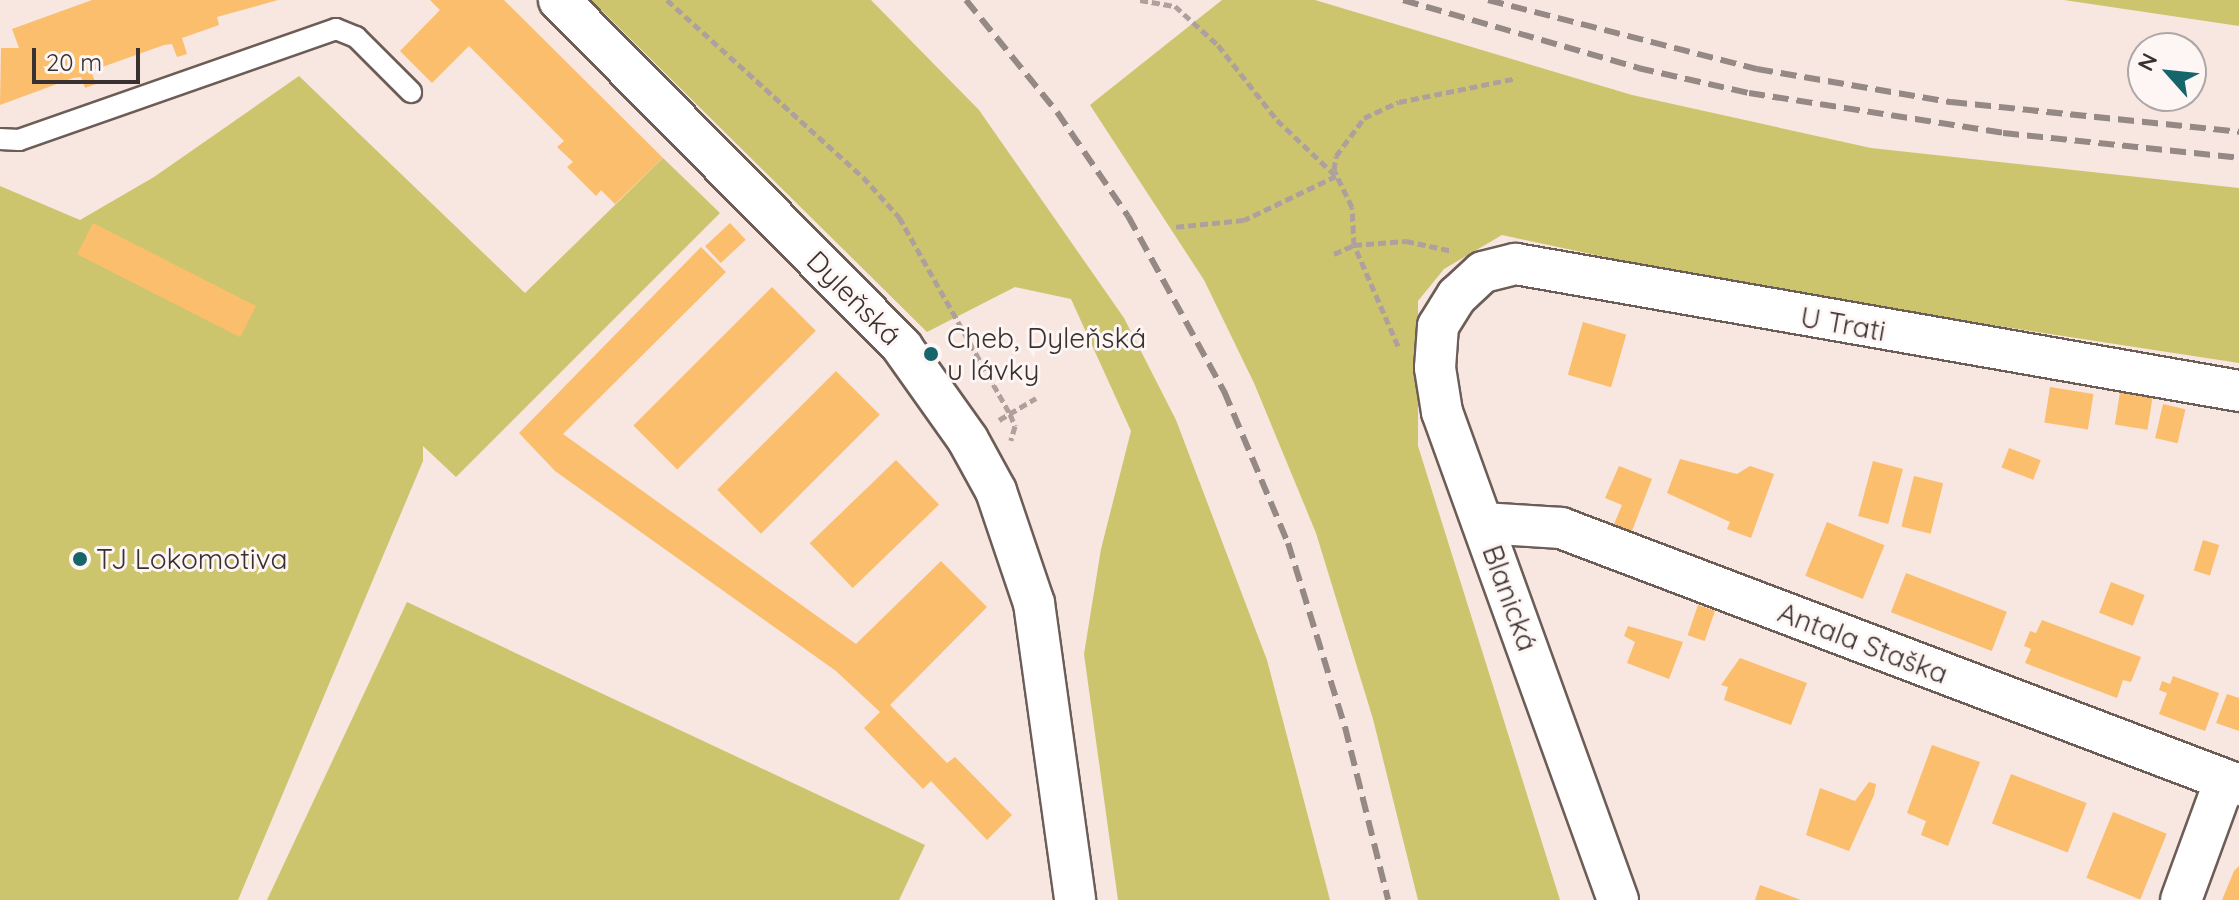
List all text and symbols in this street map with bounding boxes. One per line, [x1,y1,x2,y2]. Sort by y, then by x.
scale bar [36,32,144,82]
north arrow [2127,32,2207,112]
text: 20 m [46,47,102,77]
text: N [2131,48,2164,76]
street label: Dyleňská [800,244,908,352]
street label: U Trati [1798,300,1888,348]
place label: Cheb, Dyleňská u lávky [947,321,1146,387]
marker: Cheb, Dyleňská u lávky [922,345,940,363]
street label: Blanická [1475,541,1545,655]
place label: TJ Lokomotiva [96,542,287,576]
marker: TJ Lokomotiva [71,550,89,568]
street label: Antala Staška [1773,595,1953,691]

